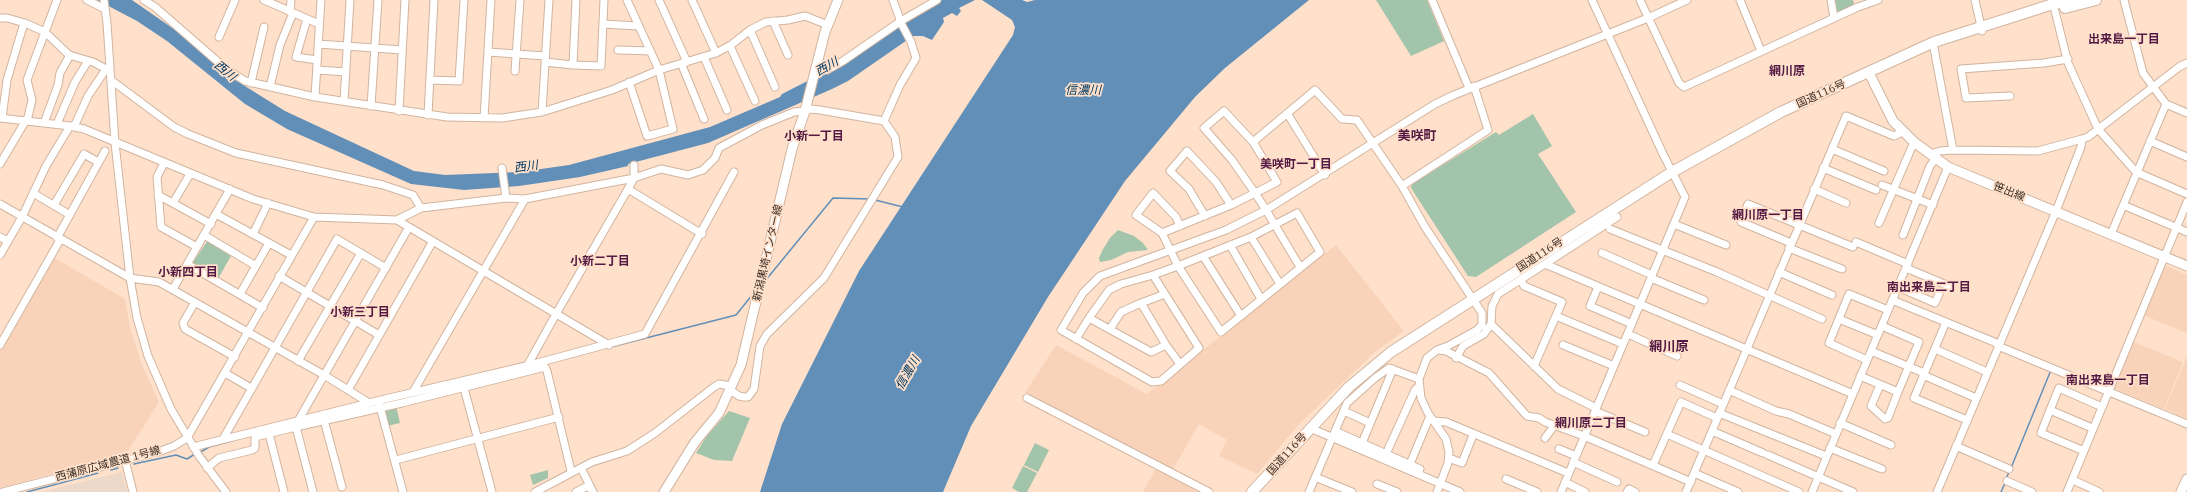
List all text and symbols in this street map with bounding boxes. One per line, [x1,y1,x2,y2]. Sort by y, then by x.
district label: 出来島一丁目 [2088,33,2160,47]
water label: 西川 [813,55,841,79]
water label: 西川 [211,58,239,84]
district label: 網川原 [1769,65,1805,79]
street label: 国道116号 [1794,77,1848,111]
water label: 信濃川 [1065,84,1101,98]
district label: 美咲町 [1398,128,1436,144]
district label: 小新一丁目 [784,130,844,144]
water label: 西川 [513,158,539,176]
district label: 美咲町一丁目 [1260,158,1332,172]
street label: 笹出線 [1991,180,2027,204]
street label: 新潟黒埼インター線 [750,203,786,303]
district label: 網川原一丁目 [1732,209,1804,223]
street label: 国道116号 [1514,235,1566,275]
district label: 小新二丁目 [570,255,630,269]
district label: 小新四丁目 [158,266,218,280]
district label: 南出来島二丁目 [1887,281,1971,295]
district label: 小新三丁目 [330,306,390,320]
district label: 網川原 [1650,339,1688,355]
water label: 信濃川 [893,354,923,392]
district label: 南出来島一丁目 [2066,374,2150,388]
district label: 網川原二丁目 [1555,417,1627,431]
street label: 国道116号 [1264,430,1310,478]
street label: 西蒲原広域農道 1号線 [54,444,162,484]

